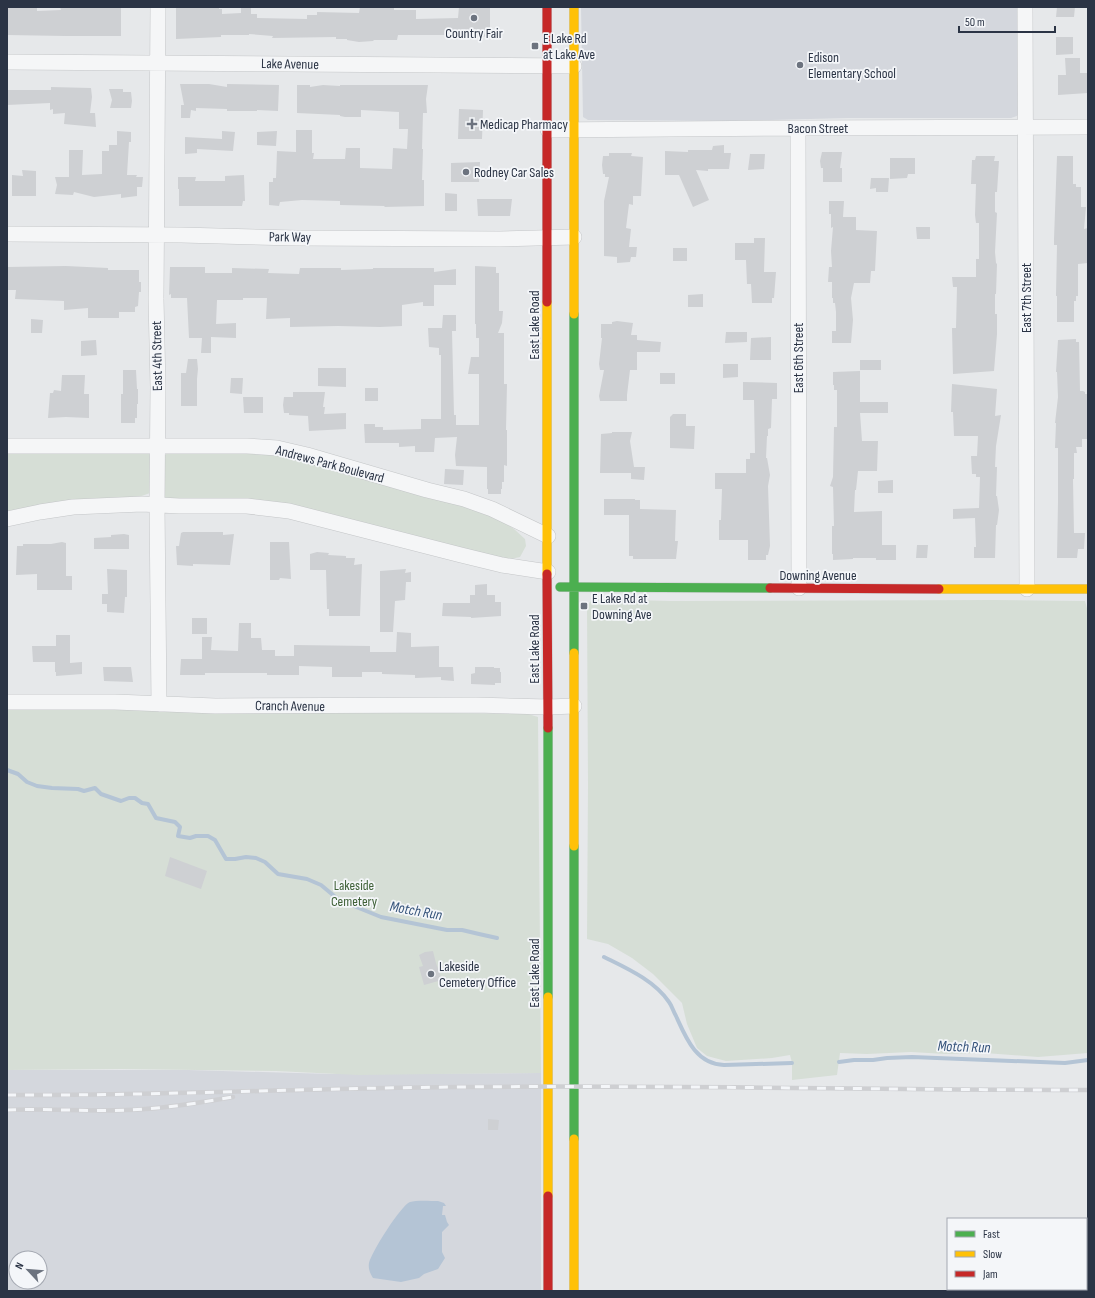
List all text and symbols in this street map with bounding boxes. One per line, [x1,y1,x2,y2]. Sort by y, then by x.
scale bar [959,8,1055,34]
marker: Country Fair [469,13,479,23]
text: 50 m [965,15,985,30]
place label: Country Fair [445,25,503,42]
place label: E Lake Rd at Lake Ave [543,30,595,63]
marker: E Lake Rd at Lake Ave [530,41,540,51]
place label: Edison Elementary School [808,49,896,82]
street label: Lake Avenue [261,55,319,73]
marker: Edison Elementary School [795,60,805,70]
place label: Medicap Pharmacy [480,116,568,133]
marker: Medicap Pharmacy [467,119,477,129]
street label: Bacon Street [788,120,848,137]
place label: Rodney Car Sales [474,164,554,181]
marker: Rodney Car Sales [461,167,471,177]
street label: Park Way [269,228,312,246]
street label: East 7th Street [1018,263,1035,333]
street label: East Lake Road [526,290,543,360]
street label: East 4th Street [148,321,166,391]
street label: East 6th Street [790,323,807,393]
street label: Andrews Park Boulevard [273,441,386,487]
street label: Downing Avenue [779,567,857,584]
place label: E Lake Rd at Downing Ave [592,590,652,623]
marker: E Lake Rd at Downing Ave [579,601,589,611]
street label: East Lake Road [526,614,543,684]
street label: Cranch Avenue [255,697,325,715]
park label: Lakeside Cemetery [331,877,378,910]
water label: Motch Run [388,897,444,925]
street label: East Lake Road [526,938,543,1008]
place label: Lakeside Cemetery Office [439,958,516,991]
marker: Lakeside Cemetery Office [426,969,436,979]
water label: Motch Run [937,1037,991,1057]
legend [947,1218,1087,1290]
text: Fast [983,1227,1000,1242]
text: Slow [983,1247,1002,1262]
north arrow [8,1250,48,1290]
text: N [12,1260,27,1271]
text: Jam [982,1267,998,1282]

